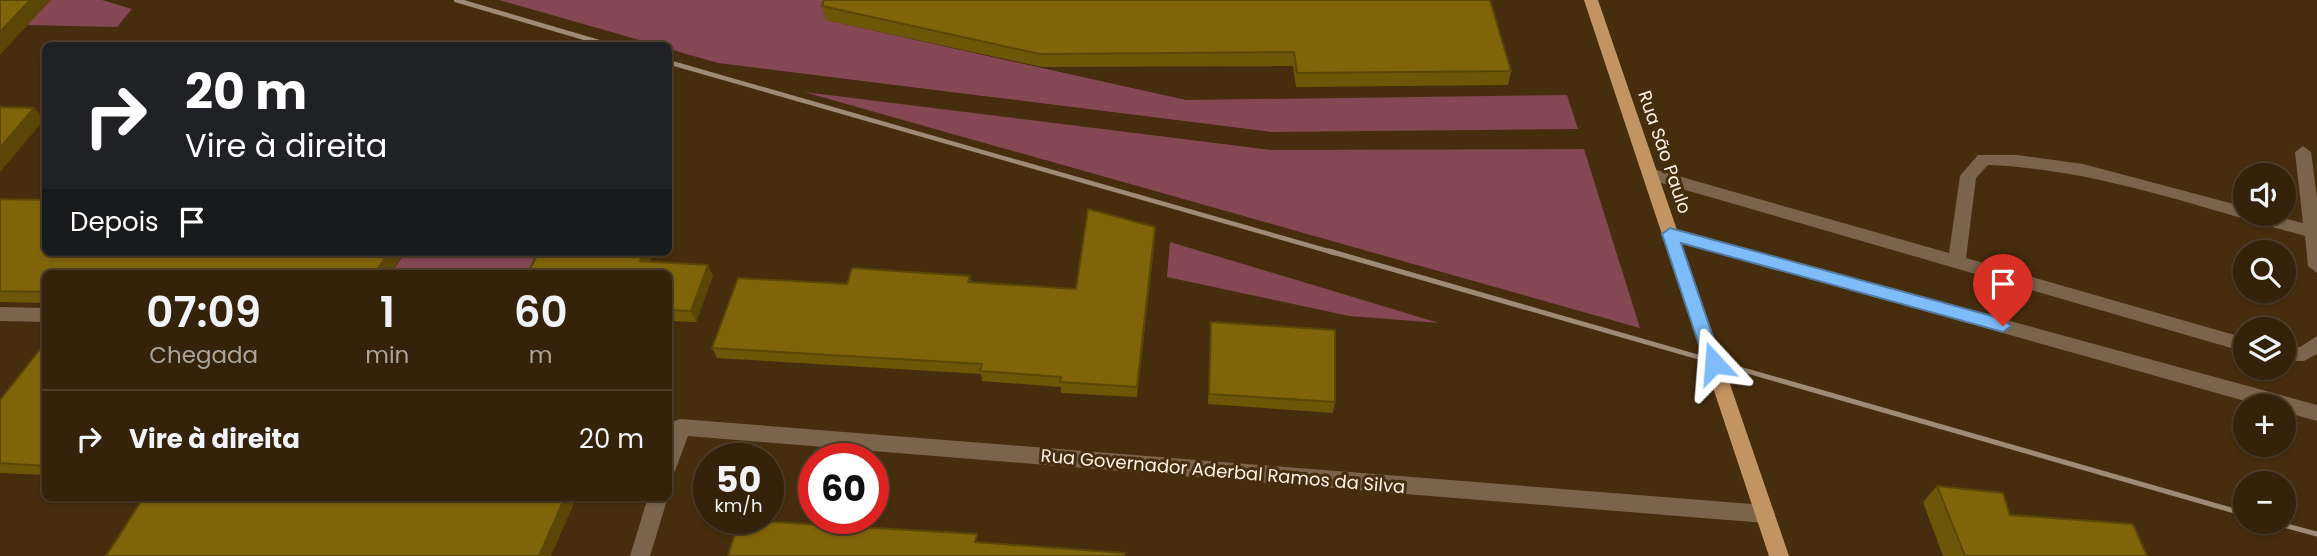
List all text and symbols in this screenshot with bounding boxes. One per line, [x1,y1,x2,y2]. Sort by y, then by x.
text: 20 m [185,58,307,126]
icon: right [70,70,161,161]
street label: Rua São Paulo [1632,87,1698,217]
text: Vire à direita [185,123,387,168]
map controls [2233,163,2296,534]
button: sound [2233,163,2296,226]
icon: arrive [173,203,211,241]
text: Depois [70,204,159,240]
button: search [2233,240,2296,303]
pin [1973,254,2033,326]
icon: arrive [1984,265,2022,303]
text: 07:09 [146,283,261,342]
text: 1 [380,283,395,342]
text: 60 [514,283,568,342]
button: layers [2233,317,2296,380]
position arrow [1677,326,1751,400]
text: Chegada [149,339,258,371]
text: min [365,339,409,371]
text: m [529,339,553,371]
button: + [2233,394,2296,457]
icon: right [70,420,108,458]
text: Vire à direita [129,421,300,457]
text: 20 m [579,421,644,457]
speed limit sign: 60 [798,443,889,534]
street label: Rua Governador Aderbal Ramos da Silva [1040,443,1406,499]
text: 50 [716,455,761,504]
button: − [2233,471,2296,534]
text: km/h [715,493,762,518]

